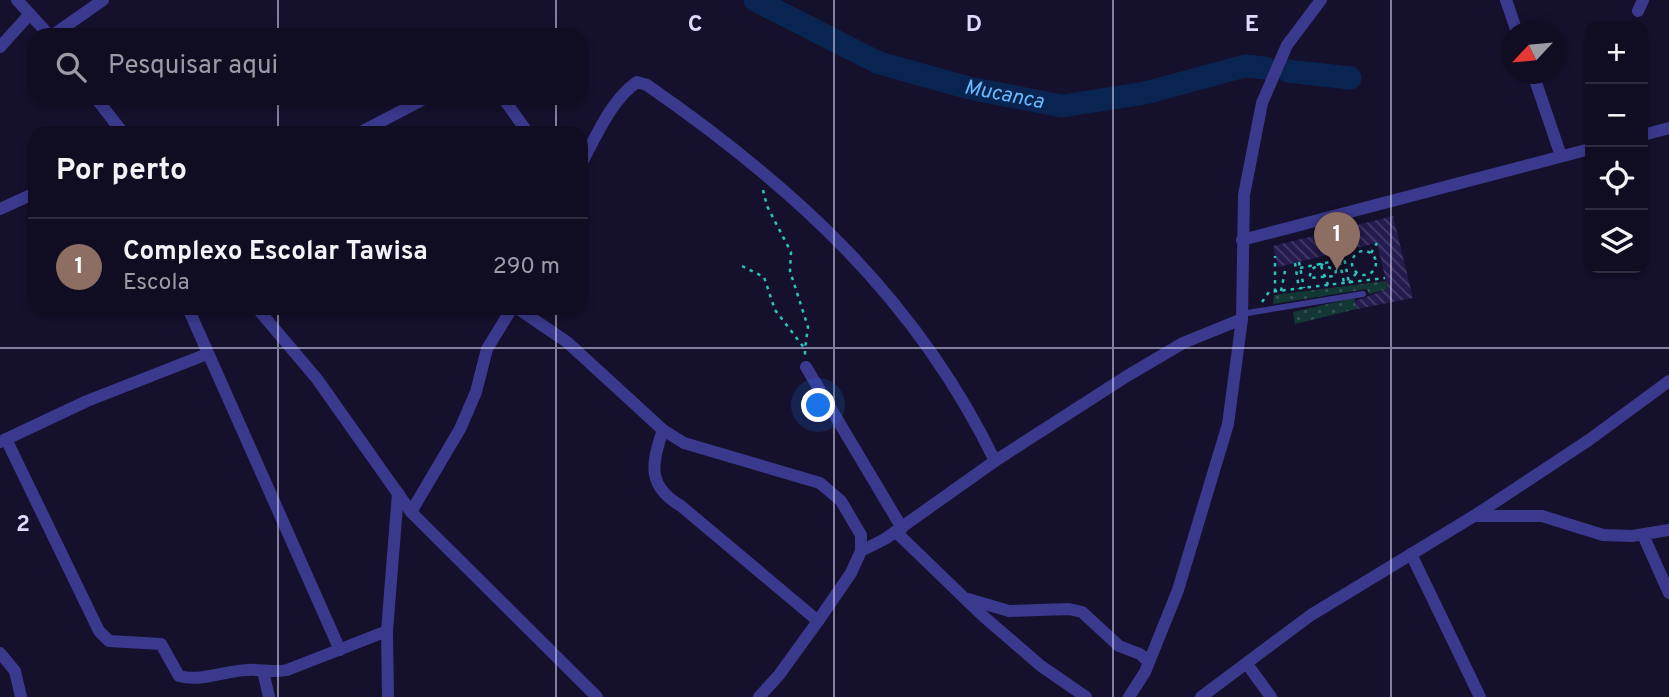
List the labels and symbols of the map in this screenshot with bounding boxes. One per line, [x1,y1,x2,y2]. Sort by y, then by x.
text: C [688,11,702,40]
text: D [966,11,982,40]
text: E [1245,11,1259,40]
north arrow [1501,21,1564,84]
water label: Mucanca [962,74,1046,116]
pin: 1 [1314,212,1360,270]
your location [801,388,835,422]
text: 2 [16,511,30,540]

